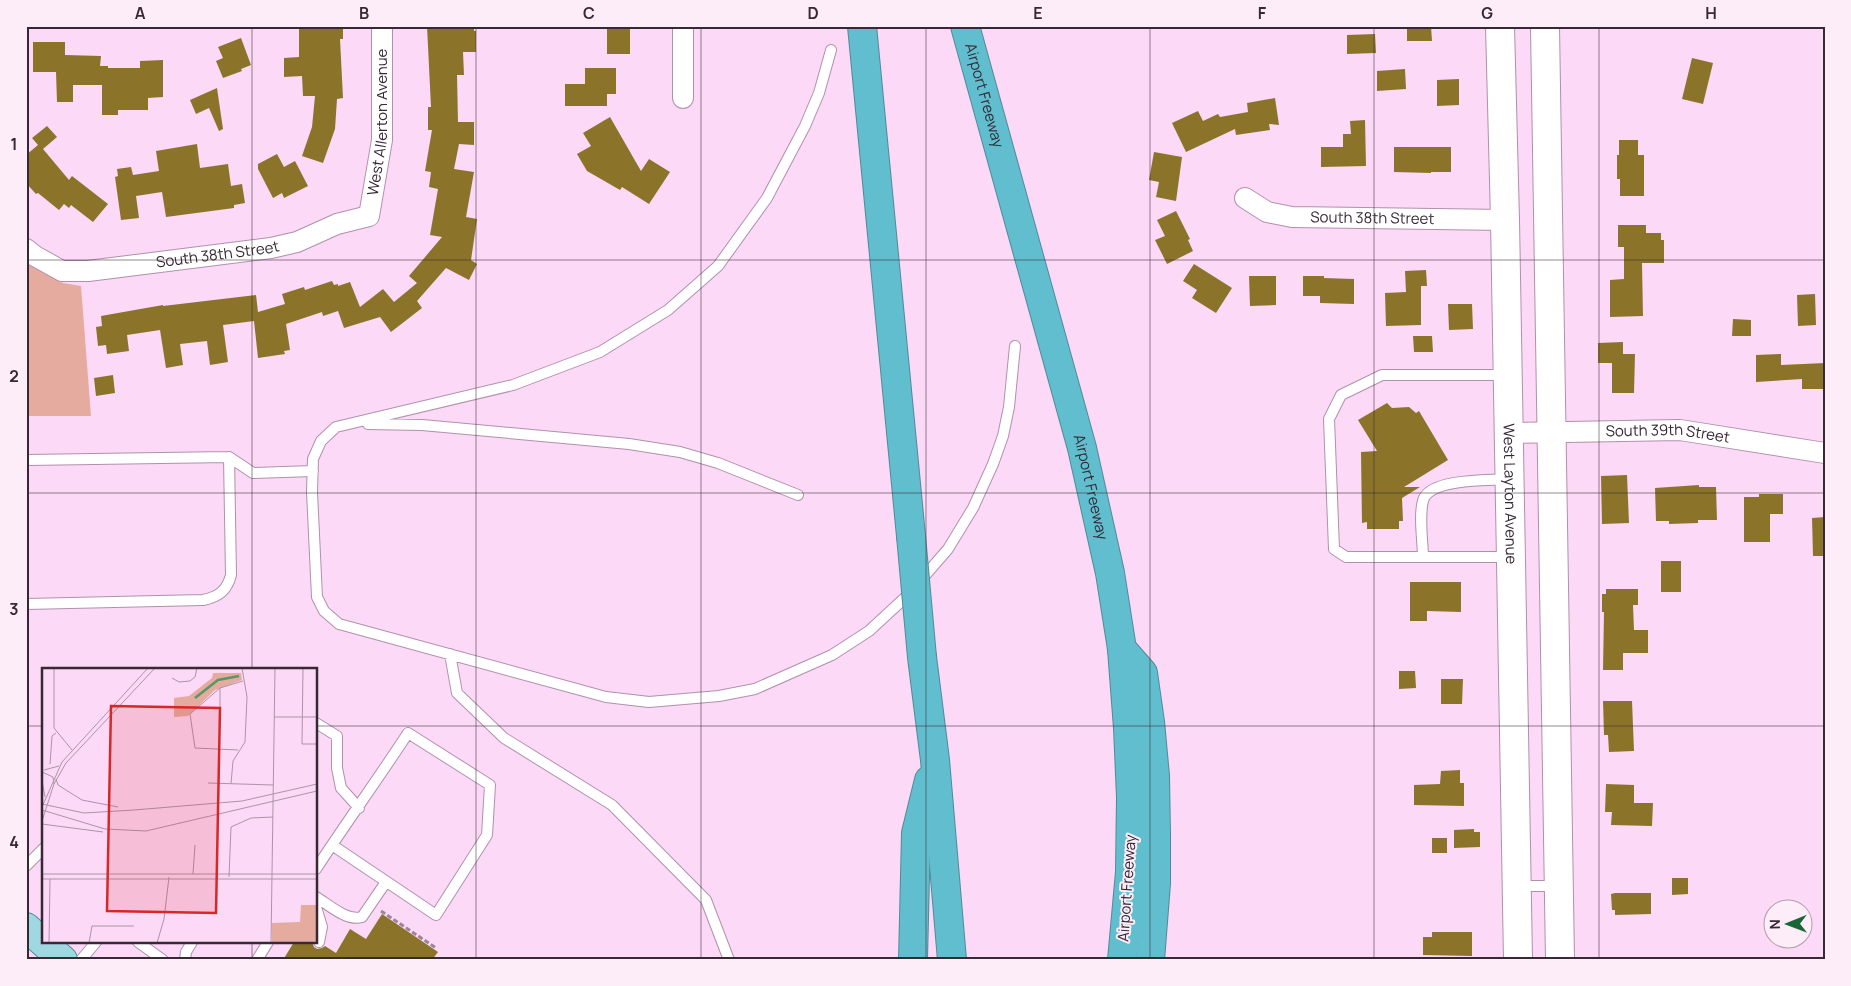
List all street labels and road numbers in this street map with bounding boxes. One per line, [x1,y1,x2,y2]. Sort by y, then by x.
street label: Airport Freeway [960,41,1009,150]
street label: West Allerton Avenue [362,48,392,197]
street label: South 38th Street [1310,206,1435,229]
street label: South 38th Street [155,235,281,272]
street label: South 39th Street [1605,419,1731,448]
street label: West Layton Avenue [1499,423,1522,565]
street label: Airport Freeway [1069,432,1113,542]
street label: Airport Freeway [1112,834,1141,942]

